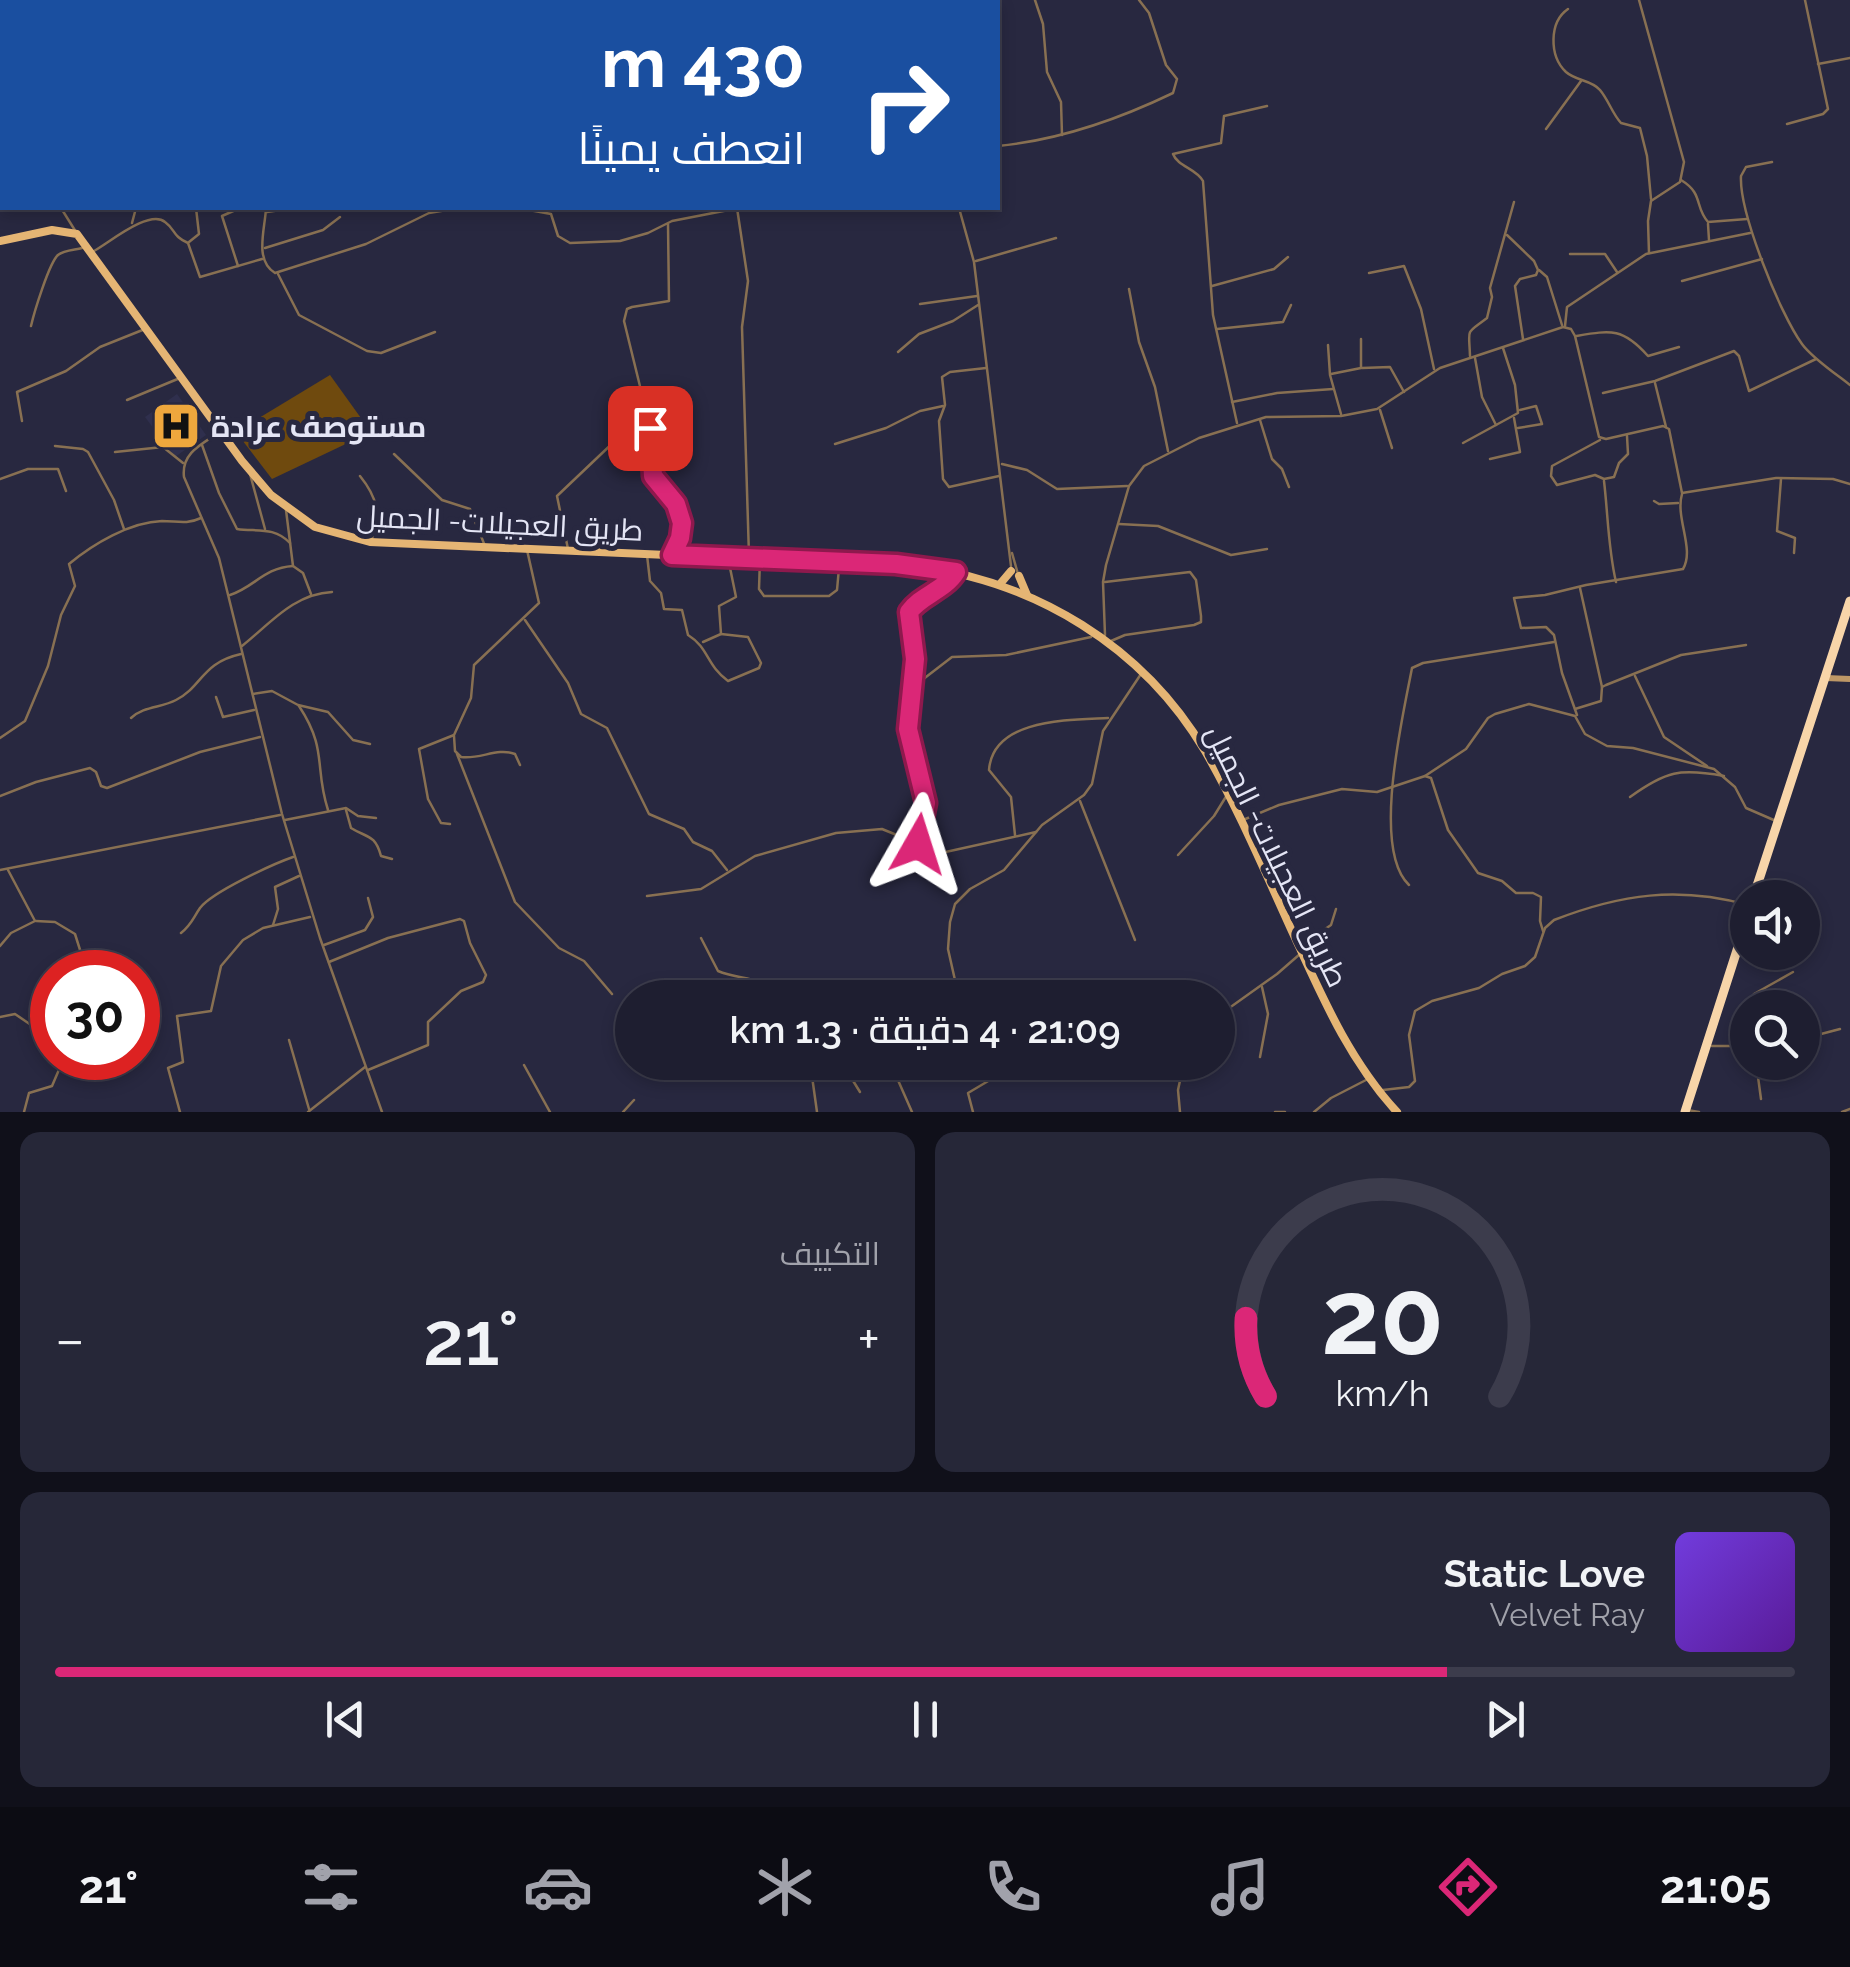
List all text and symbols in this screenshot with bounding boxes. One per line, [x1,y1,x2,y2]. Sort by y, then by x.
text: 430 m [601,21,805,103]
icon: right [840,40,970,170]
text: انعطف يمينًا [577,122,805,175]
pin [608,386,693,471]
hospital icon: مستوصف عرادة [150,400,202,452]
icon: arrive [623,401,678,456]
place label: مستوصف عرادة [211,409,426,445]
street label: طريق العجيلات- الجميل [356,498,644,549]
street label: طريق العجيلات- الجميل [1197,719,1356,993]
position arrow [866,792,970,896]
map controls [1730,880,1820,1080]
button: sound [1730,880,1820,970]
speed limit sign: 30 [30,950,160,1080]
button: search [1730,990,1820,1080]
text: 21:09 · 4 دقيقة · 1.3 km [729,1007,1121,1052]
text: التكييف [780,1235,880,1272]
text: 20 [1321,1256,1444,1378]
text: 21° [423,1294,519,1383]
text: − [55,1307,85,1372]
text: + [857,1307,880,1372]
text: km/h [1335,1372,1430,1414]
text: Static Love [1444,1551,1645,1596]
text: Velvet Ray [1490,1596,1645,1633]
icon: previous [318,1692,373,1747]
icon: pause [898,1692,953,1747]
icon: next [1478,1692,1533,1747]
icon: filters [296,1852,366,1922]
icon: car [523,1852,593,1922]
icon: climate [750,1852,820,1922]
icon: phone [978,1852,1048,1922]
icon: music [1205,1852,1275,1922]
icon: directions [1433,1852,1503,1922]
text: 21° [79,1861,138,1914]
text: 21:05 [1660,1861,1771,1914]

